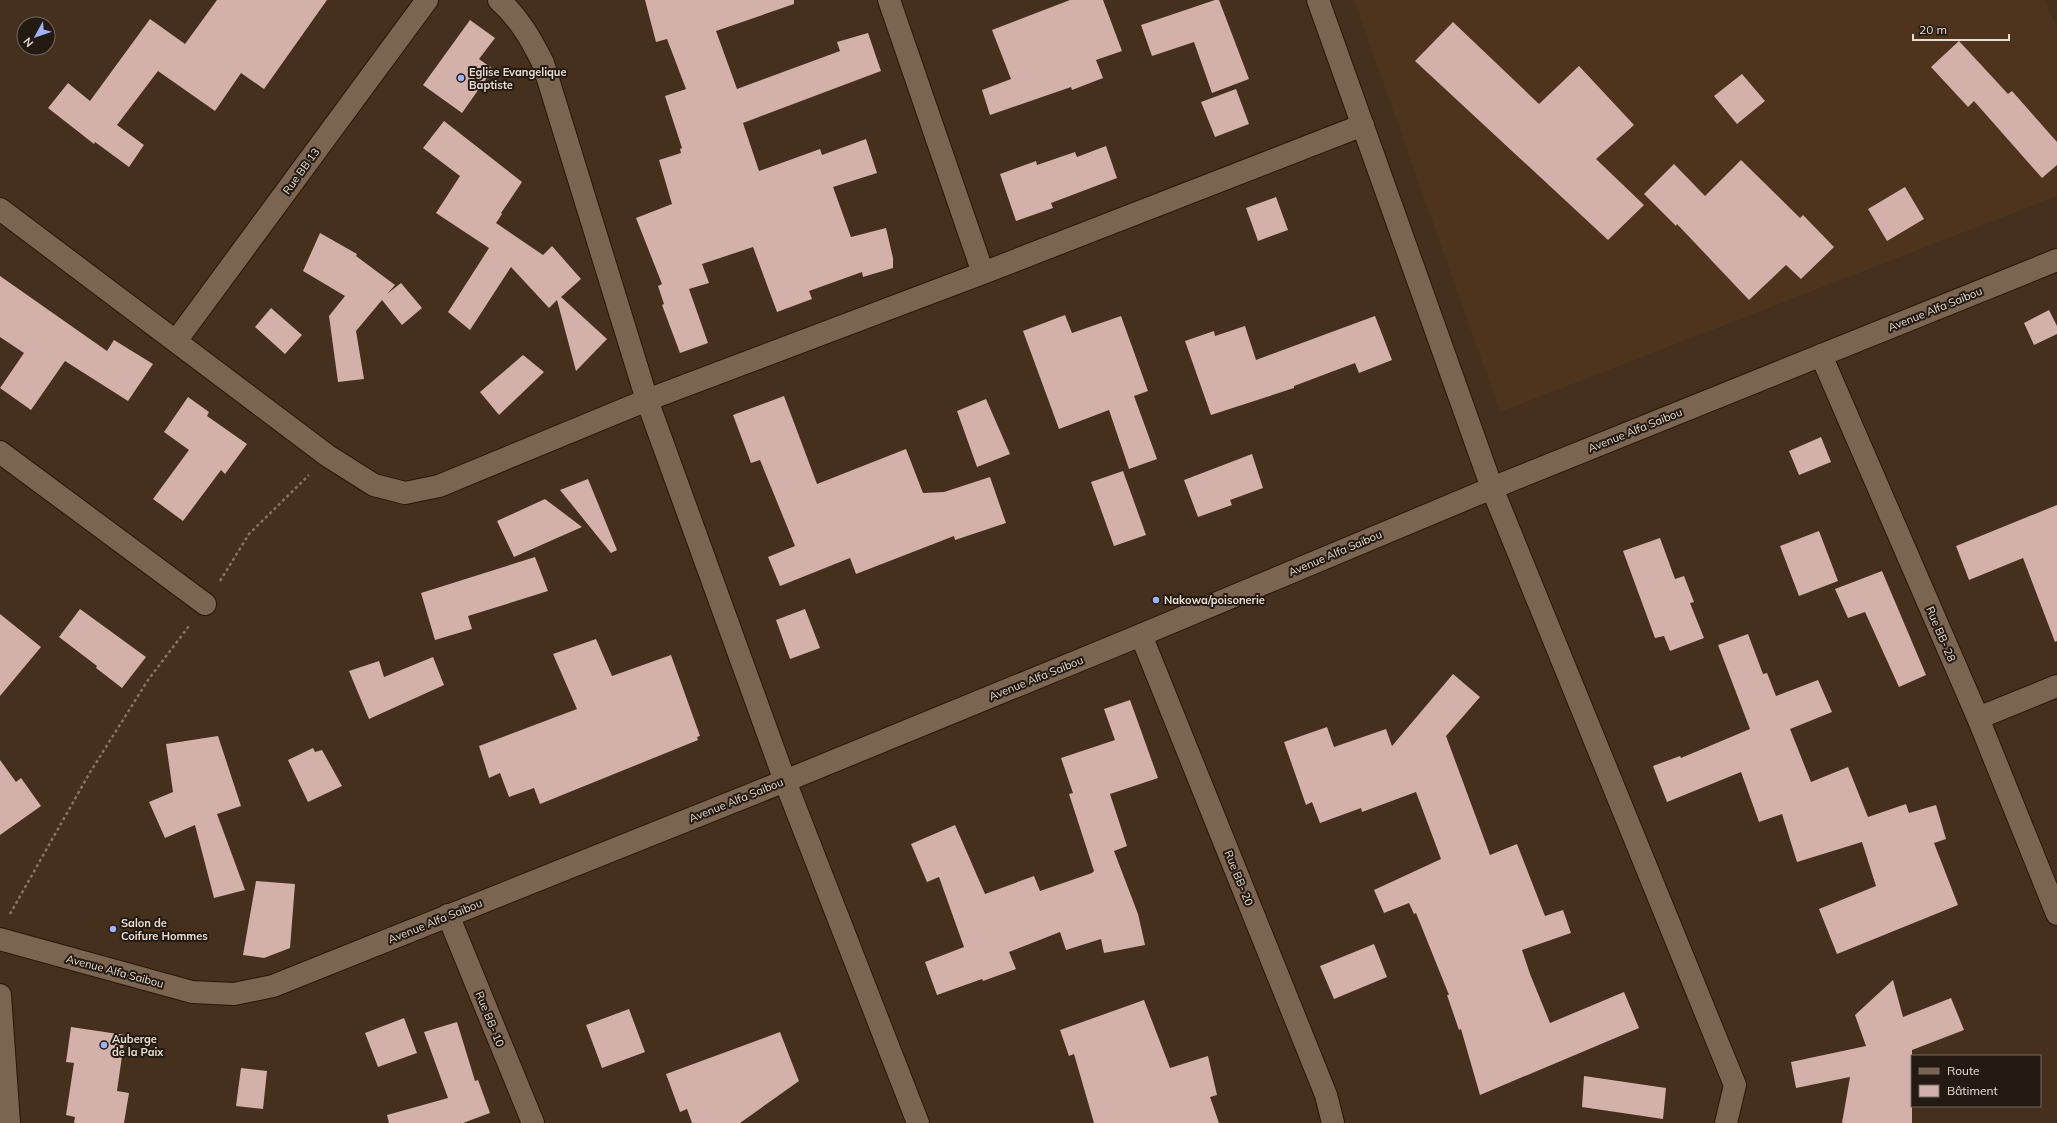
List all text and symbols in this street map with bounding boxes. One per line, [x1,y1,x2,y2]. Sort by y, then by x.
north arrow [16,16,56,56]
scale bar [1913,16,2009,42]
text: 20 m [1919,22,1947,37]
text: N [20,35,36,50]
place label: Eglise Evangelique Baptiste [469,65,566,92]
marker: Eglise Evangelique Baptiste [456,73,466,83]
street label: Rue BB 13 [280,145,322,197]
street label: Avenue Alfa Saibou [1886,284,1984,334]
street label: Avenue Alfa Saibou [1586,405,1684,455]
street label: Avenue Alfa Saibou [1286,527,1384,579]
place label: Nakowa/poisonerie [1164,593,1265,607]
marker: Nakowa/poisonerie [1151,595,1161,605]
street label: Rue BB- 28 [1923,604,1959,664]
street label: Avenue Alfa Saibou [987,653,1085,703]
street label: Avenue Alfa Saibou [687,775,785,825]
street label: Rue BB- 20 [1222,848,1257,908]
street label: Avenue Alfa Saibou [386,896,484,946]
place label: Salon de Coifure Hommes [121,916,208,943]
marker: Salon de Coifure Hommes [108,924,118,934]
street label: Avenue Alfa Saibou [65,951,165,991]
street label: Rue BB- 10 [473,989,508,1049]
place label: Auberge de la Paix [112,1032,164,1059]
marker: Auberge de la Paix [99,1040,109,1050]
legend [1911,1055,2041,1107]
text: Route [1947,1063,1980,1078]
text: Bâtiment [1947,1083,1998,1098]

